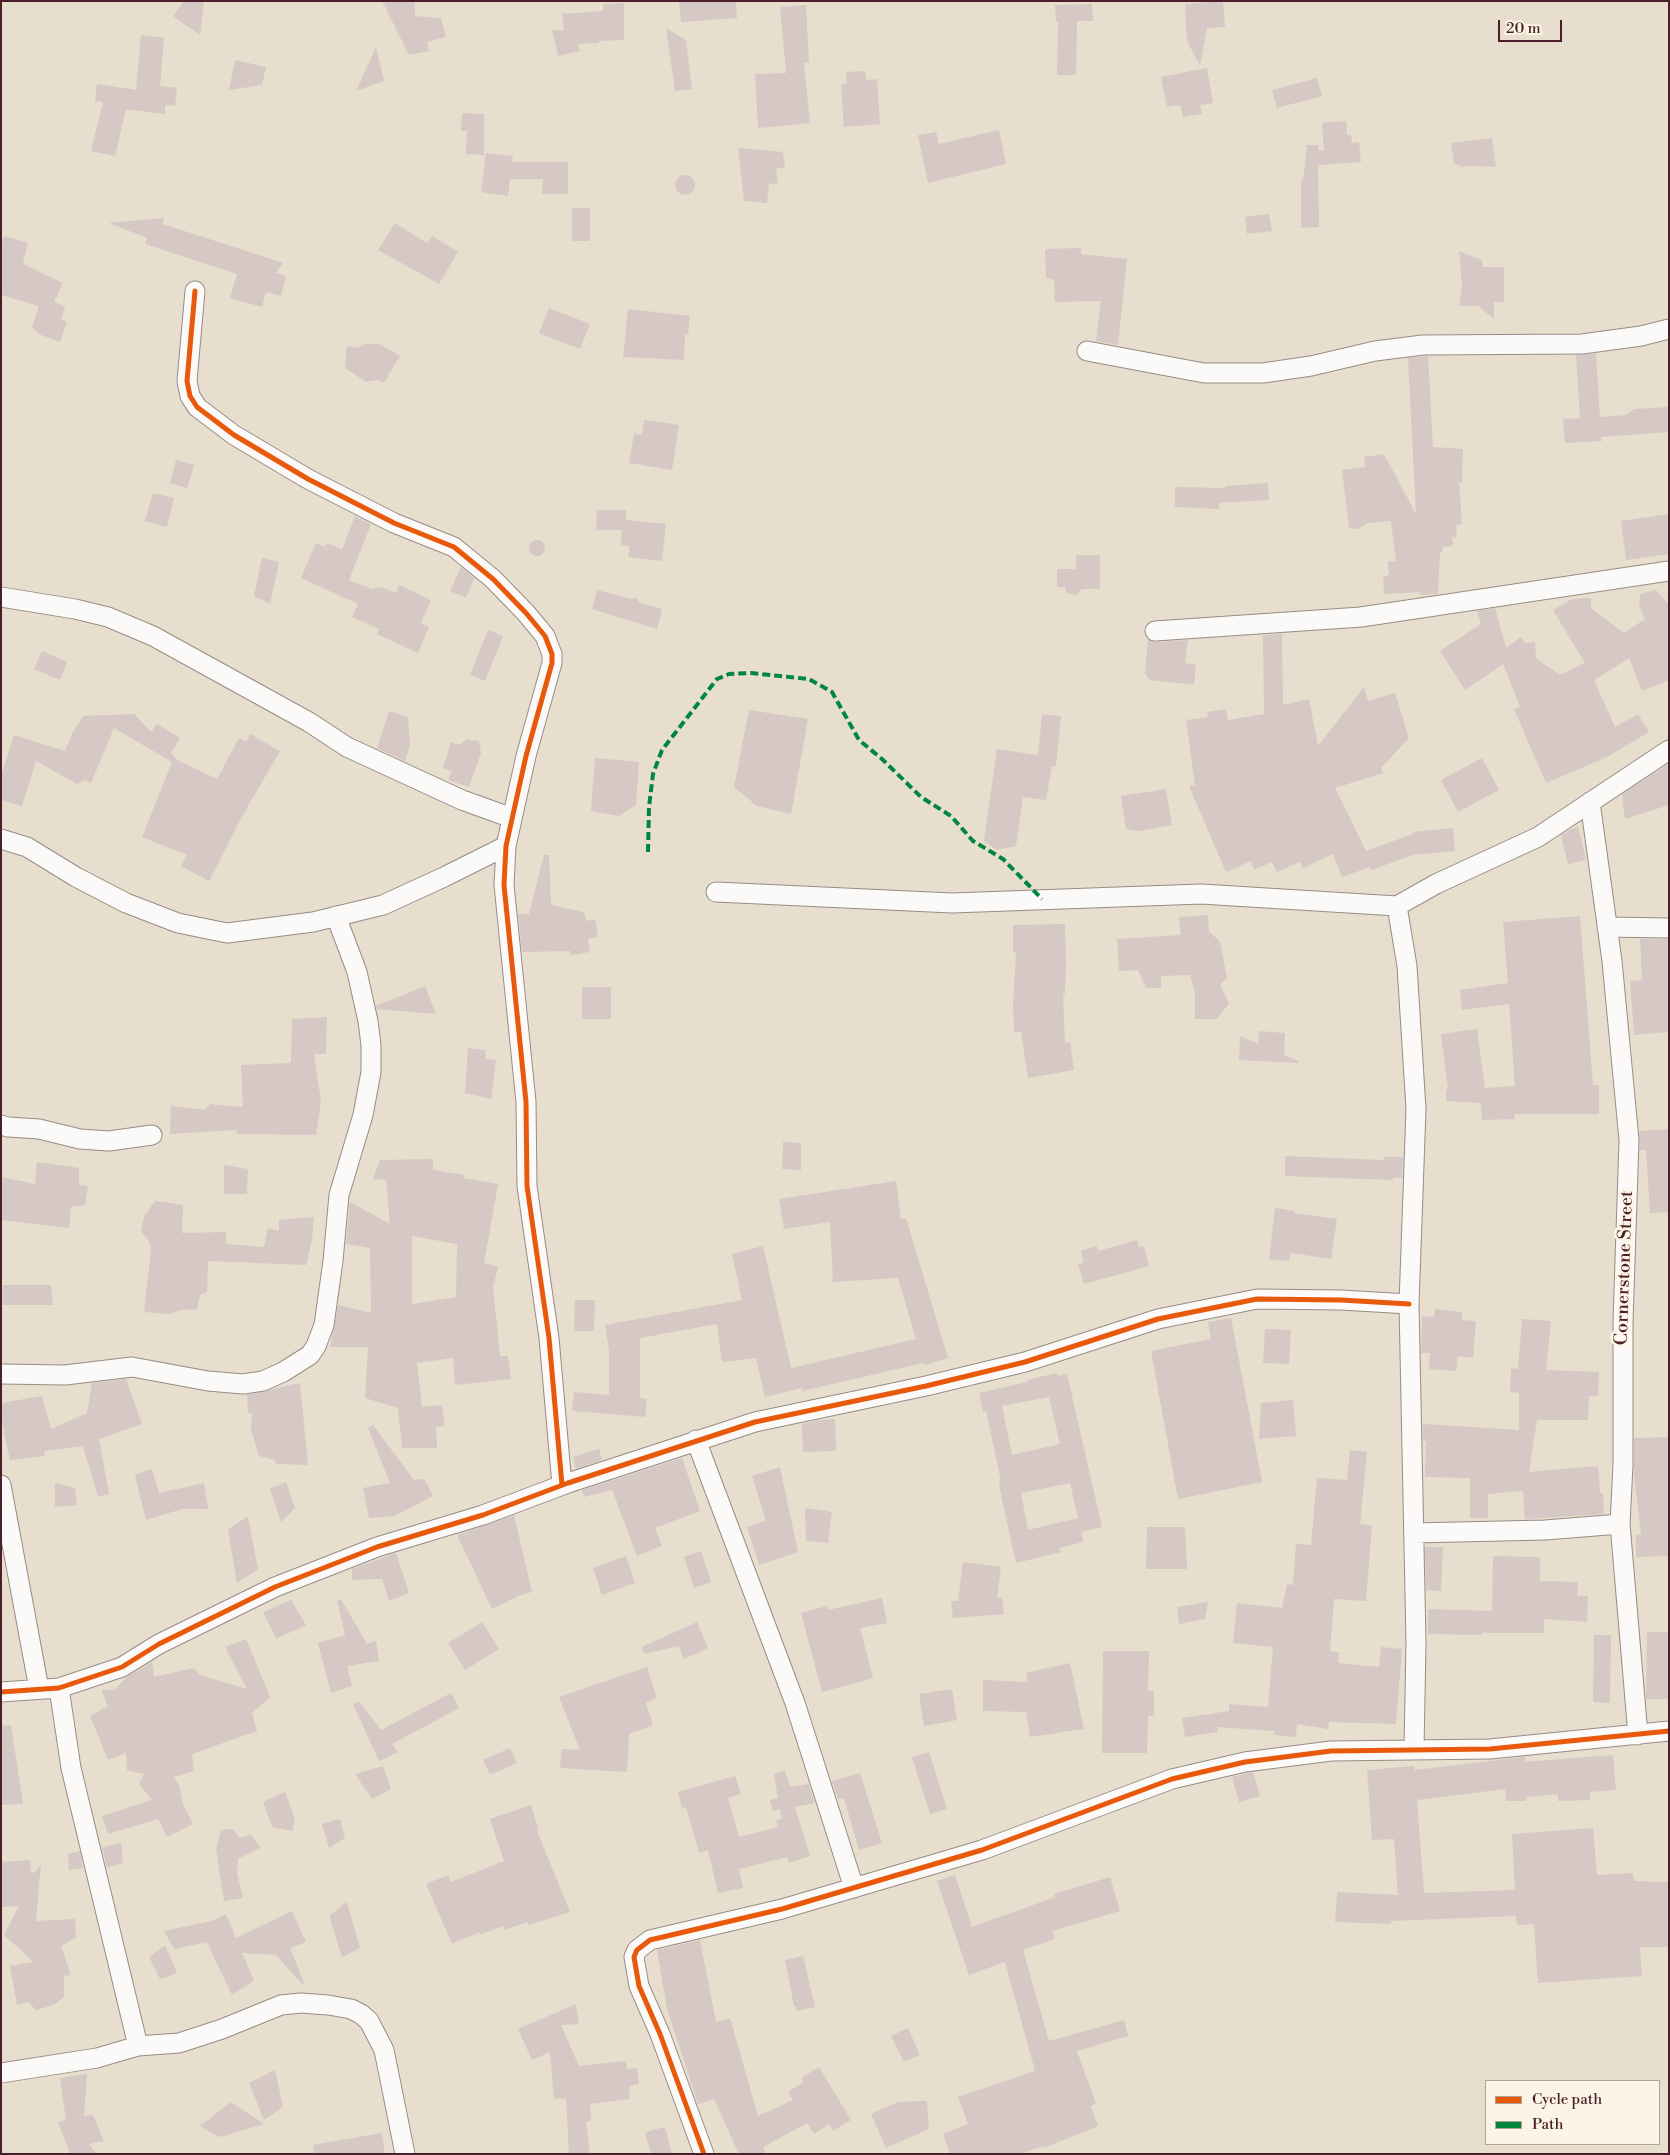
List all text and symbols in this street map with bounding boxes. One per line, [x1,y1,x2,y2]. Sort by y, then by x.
scale bar [1500,10,1564,42]
text: 20 m [1506,19,1541,38]
street label: Cornerstone Street [1612,1190,1638,1346]
legend [1485,2080,1660,2145]
text: Cycle path [1532,2090,1602,2109]
text: Path [1532,2115,1564,2134]

